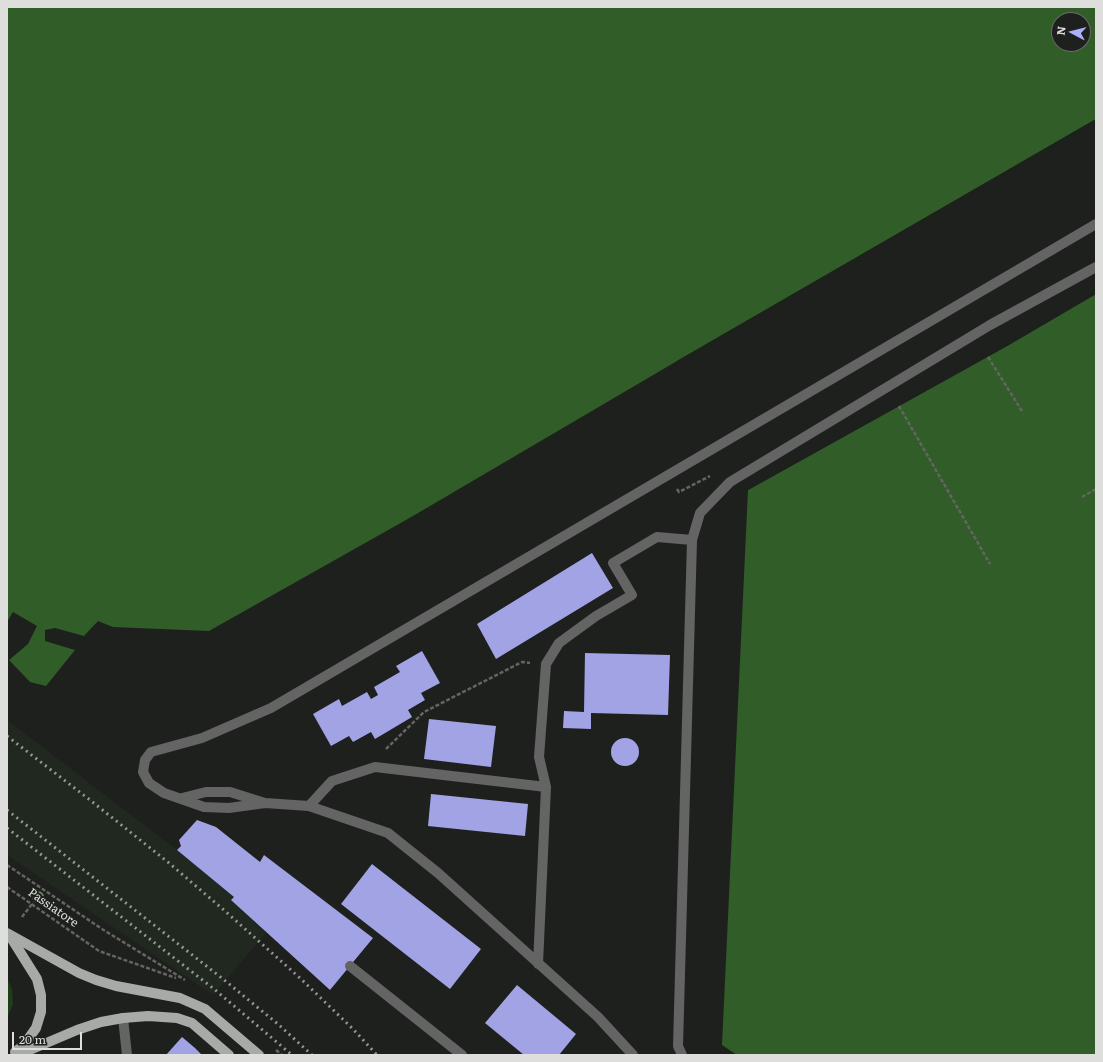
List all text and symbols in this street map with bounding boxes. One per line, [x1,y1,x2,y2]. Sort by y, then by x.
north arrow [1051,12,1091,52]
text: N [1052,25,1069,36]
street label: Passiatore [25,885,81,931]
scale bar [14,1024,84,1050]
text: 20 m [19,1030,46,1048]

